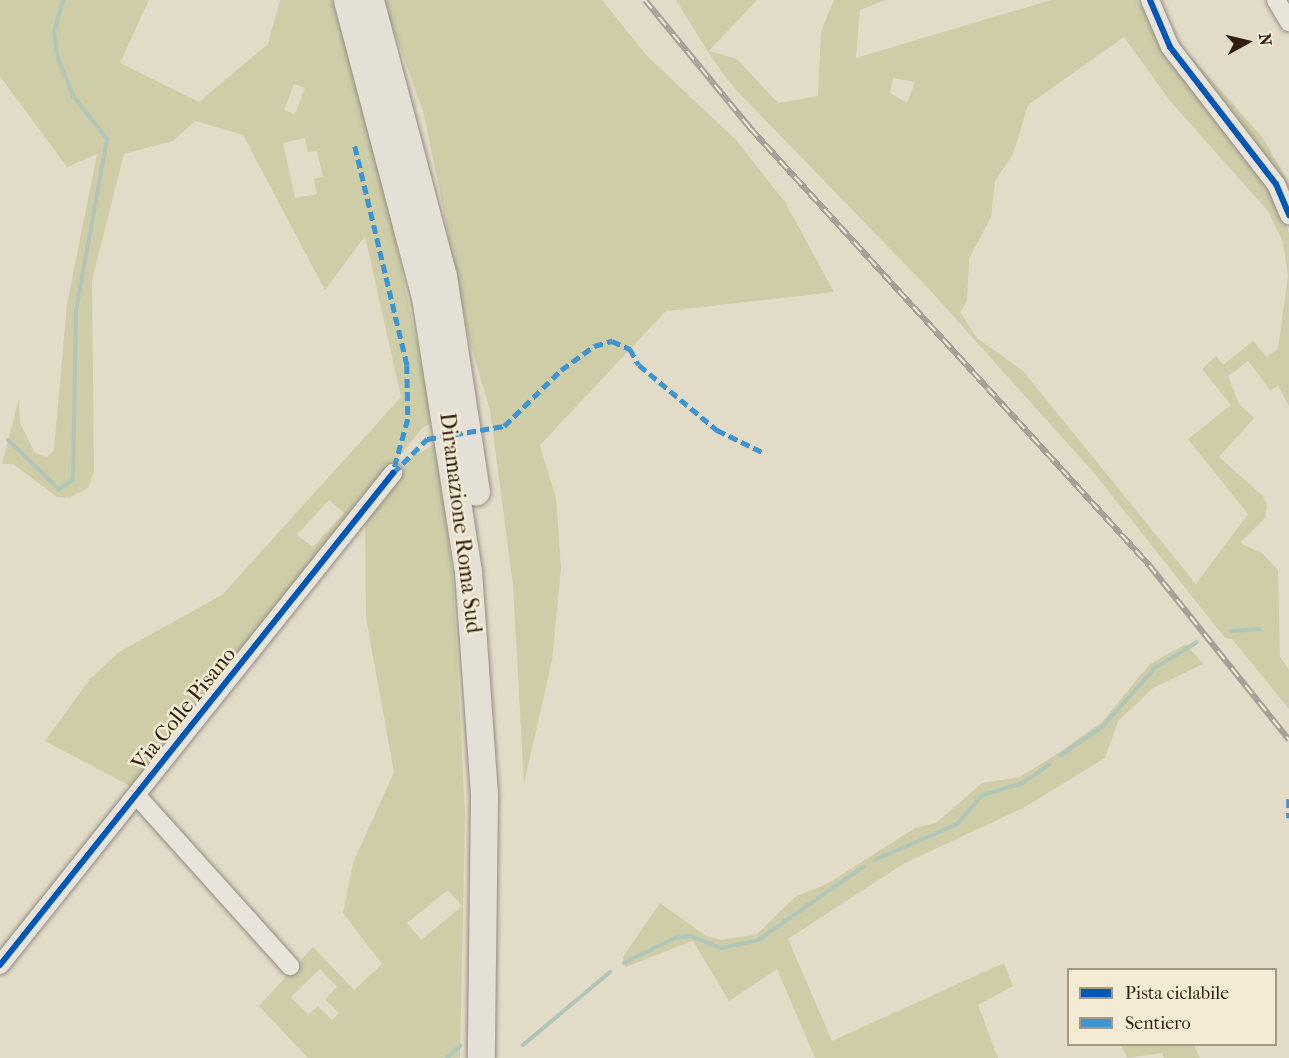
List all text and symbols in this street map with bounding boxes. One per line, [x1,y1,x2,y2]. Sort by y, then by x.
north arrow [1217,12,1277,72]
text: N [1255,32,1276,47]
street label: Diramazione Roma Sud [433,411,487,635]
street label: Via Colle Pisano [126,642,242,776]
legend [1067,968,1277,1046]
text: Pista ciclabile [1125,983,1229,1004]
text: Sentiero [1125,1013,1191,1034]

